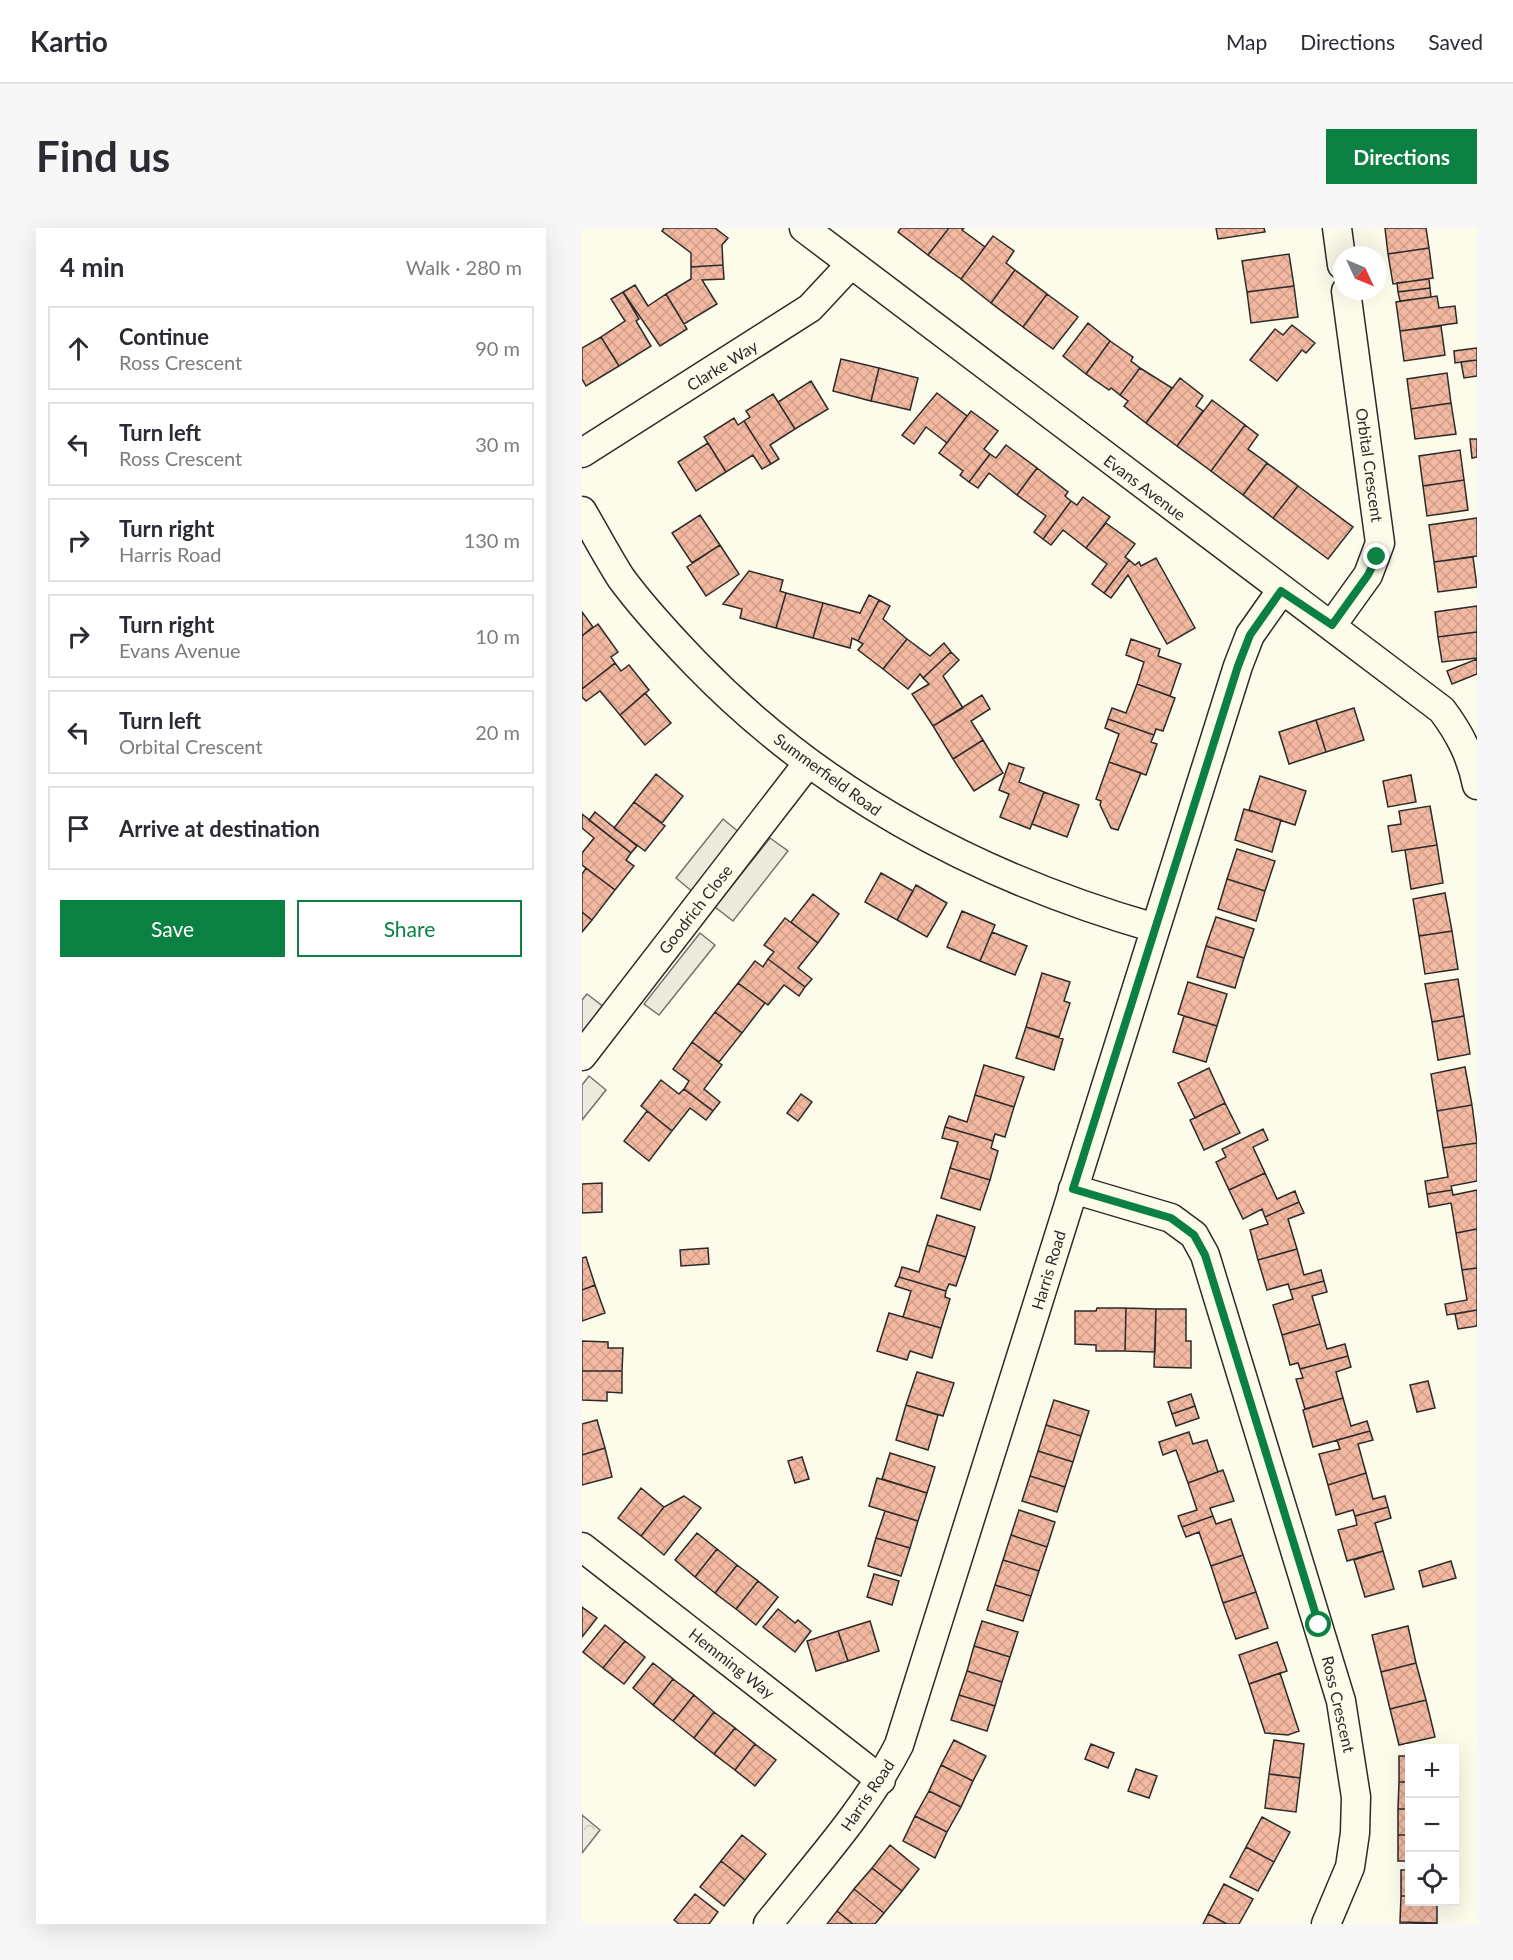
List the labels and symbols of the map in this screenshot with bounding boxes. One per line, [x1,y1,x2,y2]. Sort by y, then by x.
north arrow [1333,246,1387,300]
street label: Clarke Way [683,335,762,394]
street label: Orbital Crescent [1353,407,1387,523]
street label: Evans Avenue [1100,450,1190,524]
route end [1363,543,1389,569]
street label: Summerfield Road [771,729,885,819]
street label: Goodrich Close [654,861,736,957]
street label: Harris Road [1027,1228,1069,1312]
route start [1305,1611,1331,1637]
street label: Hemming Way [685,1624,779,1703]
street label: Ross Crescent [1319,1654,1359,1754]
street label: Harris Road [836,1756,898,1834]

